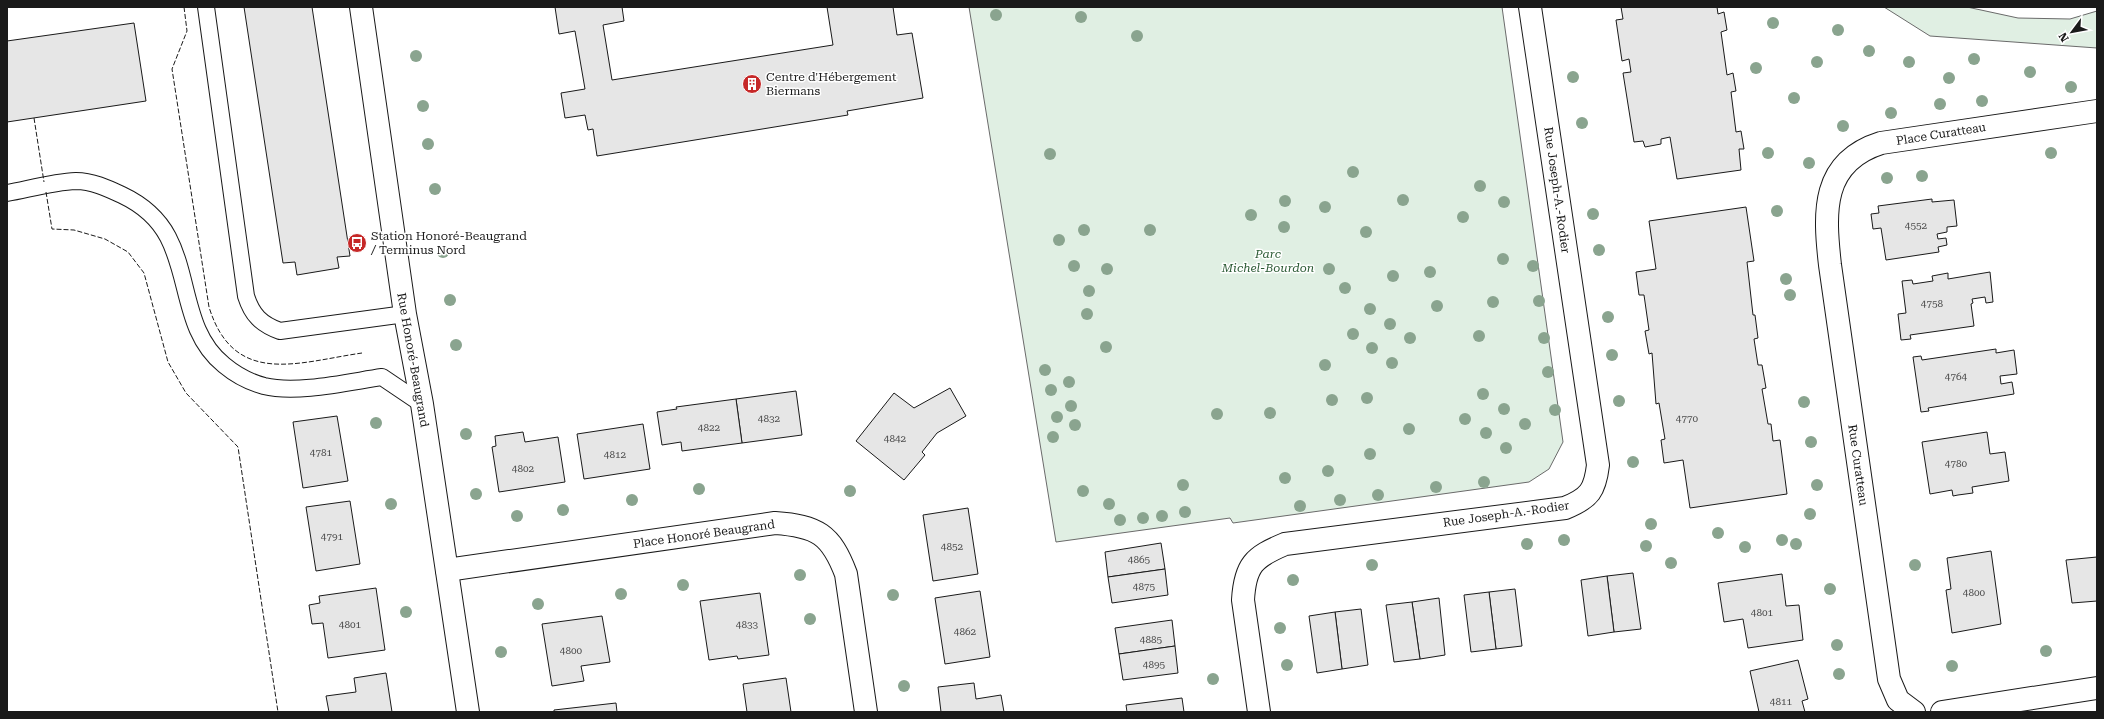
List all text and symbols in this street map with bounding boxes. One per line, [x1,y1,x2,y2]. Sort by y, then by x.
north arrow [2052,12,2092,52]
text: N [2056,30,2072,44]
place label: Centre d'Hébergement Biermans [766,70,897,98]
building icon: Centre d'Hébergement Biermans [741,73,763,95]
street label: Place Curatteau [1895,120,1987,148]
street label: Rue Joseph-A.-Rodier [1541,126,1573,254]
house number: 4552 [1905,220,1928,231]
place label: Station Honoré-Beaugrand / Terminus Nord [370,229,527,257]
bus stop icon: Station Honoré-Beaugrand / Terminus Nord [346,232,368,254]
park label: Parc Michel-Bourdon [1221,247,1314,275]
street label: Rue Honoré-Beaugrand [394,292,432,429]
house number: 4758 [1921,298,1944,309]
house number: 4764 [1945,371,1968,382]
house number: 4832 [758,413,781,424]
house number: 4770 [1676,413,1699,424]
house number: 4822 [698,422,721,433]
street label: Rue Curatteau [1845,423,1871,507]
house number: 4842 [884,433,907,444]
house number: 4781 [310,447,333,458]
house number: 4812 [604,449,627,460]
house number: 4780 [1945,458,1968,469]
house number: 4802 [512,463,535,474]
street label: Rue Joseph-A.-Rodier [1442,498,1570,530]
street label: Place Honoré Beaugrand [632,517,776,551]
house number: 4791 [321,531,344,542]
house number: 4852 [941,541,964,552]
house number: 4865 [1128,554,1151,565]
house number: 4875 [1133,581,1156,592]
house number: 4800 [1963,587,1986,598]
house number: 4801 [1751,607,1774,618]
house number: 4801 [339,619,362,630]
house number: 4833 [736,619,759,630]
house number: 4862 [954,626,977,637]
house number: 4885 [1140,634,1163,645]
house number: 4800 [560,645,583,656]
house number: 4895 [1143,659,1166,670]
house number: 4811 [1770,696,1793,707]

